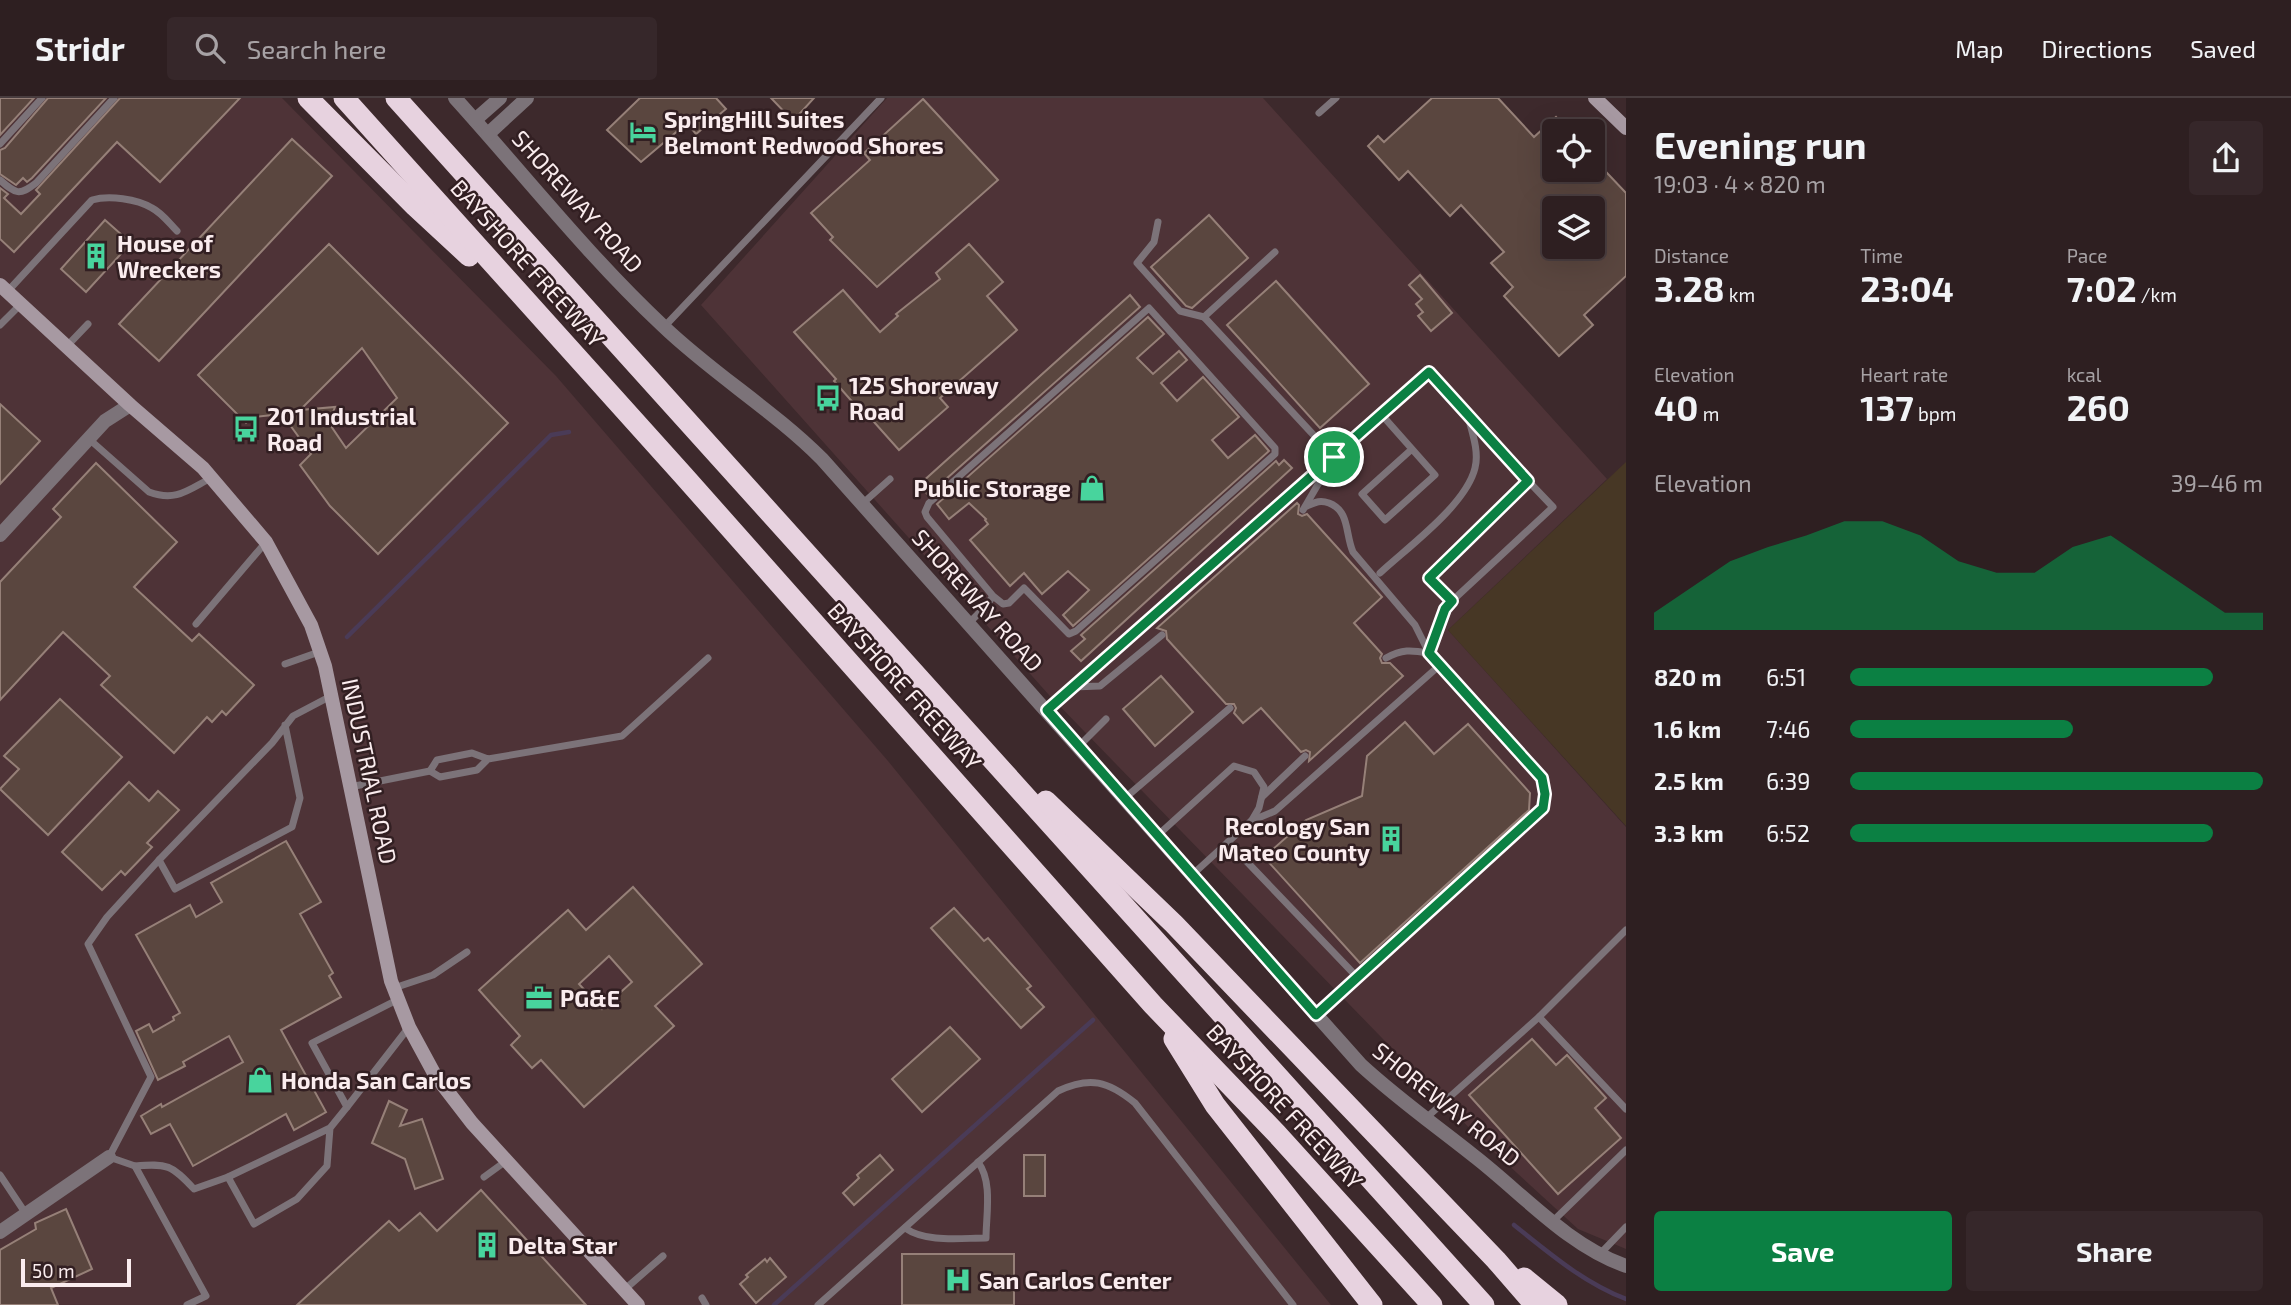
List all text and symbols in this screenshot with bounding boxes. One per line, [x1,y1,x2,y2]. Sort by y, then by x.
search box [167,17,657,80]
text: Stridr [35,28,125,68]
icon: search [191,29,229,67]
text: Search here [247,33,386,64]
text: Map [1955,34,2003,63]
text: Directions [2041,34,2152,63]
text: Saved [2190,34,2256,63]
place label: SpringHill Suites Belmont Redwood Shores [664,105,944,159]
hotel icon: SpringHill Suites Belmont Redwood Shores [628,117,658,147]
map controls [1542,119,1605,259]
button: locate [1542,119,1605,182]
text: Evening run [1654,121,1867,167]
button: share [2189,121,2263,195]
street label: SHOREWAY ROAD [507,124,649,278]
text: 19:03 · 4 × 820 m [1654,170,1826,198]
street label: BAYSHORE FREEWAY [445,173,611,353]
button: layers [1542,196,1605,259]
place label: House of Wreckers [117,229,221,283]
building icon: House of Wreckers [81,241,111,271]
text: Distance [1654,244,1729,267]
text: Time [1860,244,1903,267]
text: Pace [2067,244,2108,267]
text: 3.28 [1654,267,1725,309]
text: 23:04 [1860,267,1954,309]
text: 7:02 [2067,267,2137,309]
text: km [1725,283,1755,306]
text: /km [2137,283,2177,306]
text: Elevation [1654,363,1735,386]
text: Heart rate [1860,363,1948,386]
text: kcal [2067,363,2101,386]
place label: 125 Shoreway Road [849,371,999,425]
bus stop icon: 125 Shoreway Road [813,383,843,413]
text: 40 [1654,386,1698,428]
text: 137 [1860,386,1914,428]
text: 260 [2067,386,2130,428]
place label: 201 Industrial Road [267,402,417,456]
text: m [1698,402,1719,425]
text: bpm [1914,402,1957,425]
bus stop icon: 201 Industrial Road [231,414,261,444]
pin [1304,427,1364,487]
icon: arrive [1315,438,1353,476]
text: Elevation [1654,469,1752,497]
text: 39–46 m [2171,469,2263,497]
shop icon: Public Storage [1077,473,1107,503]
place label: Public Storage [913,474,1071,502]
street label: SHOREWAY ROAD [907,523,1049,677]
street label: BAYSHORE FREEWAY [822,596,988,776]
text: 820 m [1654,663,1721,691]
text: 6:51 [1766,663,1806,691]
street label: INDUSTRIAL ROAD [337,676,403,866]
text: 1.6 km [1654,715,1721,743]
text: 7:46 [1766,715,1811,743]
text: 2.5 km [1654,767,1724,795]
text: 6:39 [1766,767,1811,795]
place label: Recology San Mateo County [1218,812,1370,866]
text: 3.3 km [1654,819,1724,847]
text: 6:52 [1766,819,1810,847]
building icon: Recology San Mateo County [1376,824,1406,854]
office icon: PG&E [524,983,554,1013]
place label: PG&E [560,984,620,1012]
street label: BAYSHORE FREEWAY [1201,1017,1369,1195]
street label: SHOREWAY ROAD [1368,1036,1526,1172]
shop icon: Honda San Carlos [245,1065,275,1095]
place label: Honda San Carlos [281,1066,471,1094]
button: Save [1654,1211,1952,1291]
button: Share [1966,1211,2263,1291]
building icon: Delta Star [472,1230,502,1260]
place label: Delta Star [508,1231,617,1259]
scale bar [21,1256,131,1288]
text: 50 m [32,1259,75,1282]
hospital icon: San Carlos Center [943,1265,973,1295]
place label: San Carlos Center [979,1266,1172,1294]

